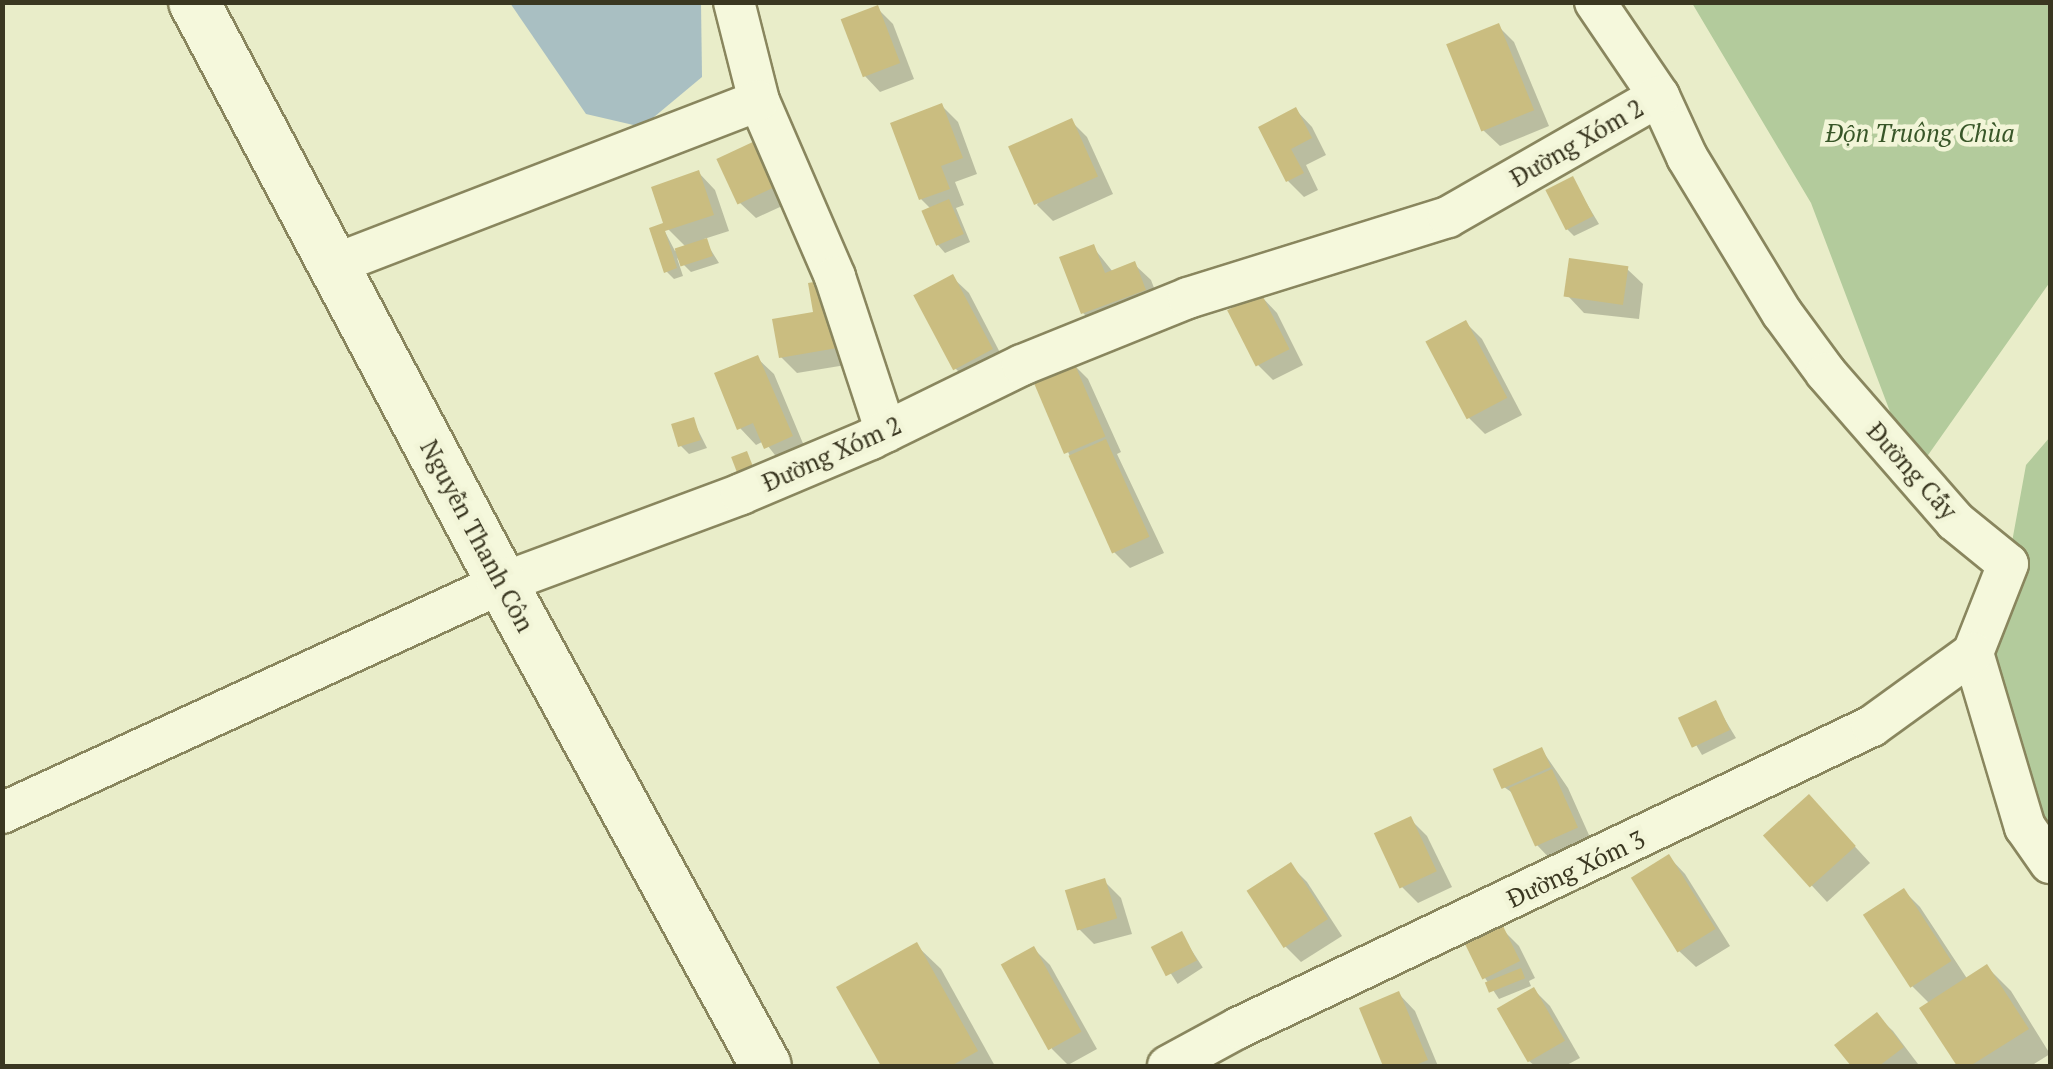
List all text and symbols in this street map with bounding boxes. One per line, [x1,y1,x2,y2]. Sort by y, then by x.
street label: Đường Xóm 2 [1505,93,1649,193]
park label: Độn Truông Chùa [1825,118,2015,148]
street label: Đường Xóm 2 [758,410,906,498]
street label: Đường Cấy [1861,416,1963,526]
street label: Nguyễn Thanh Côn [414,435,540,637]
street label: Đường Xóm 3 [1502,824,1650,914]

